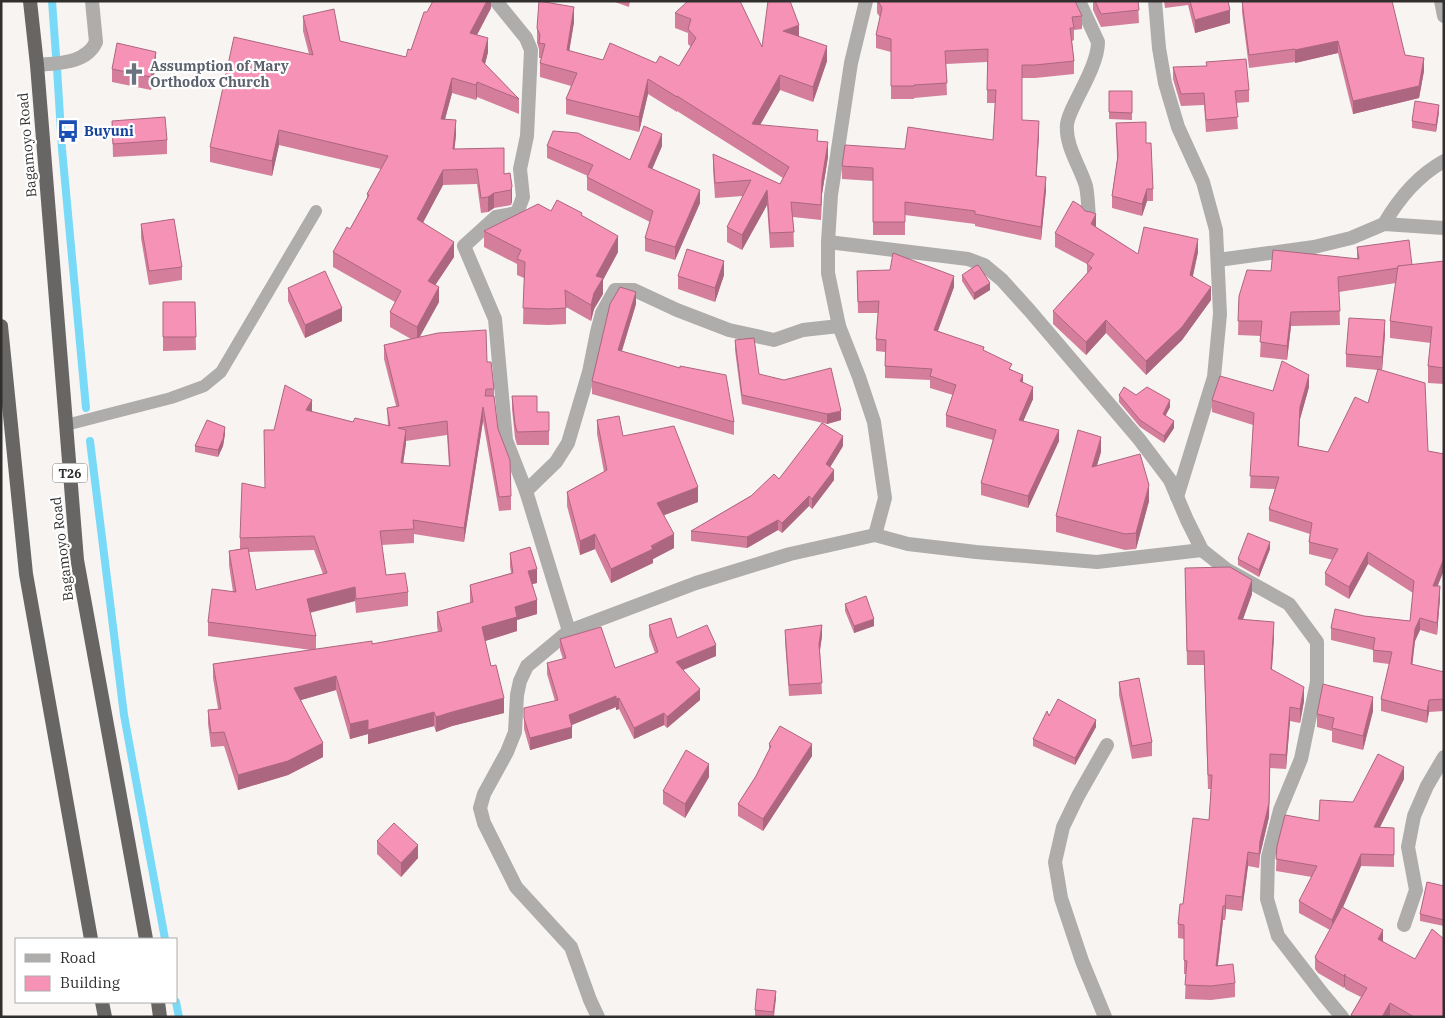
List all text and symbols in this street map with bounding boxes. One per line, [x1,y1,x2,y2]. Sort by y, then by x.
place label: Assumption of Mary Orthodox Church [150,57,289,91]
church icon: Assumption of Mary Orthodox Church [121,61,147,87]
street label: Bagamoyo Road [13,91,41,198]
bus stop icon: Buyuni [55,118,81,144]
place label: Buyuni [84,122,134,140]
road number: T26 [52,463,88,482]
street label: Bagamoyo Road [47,495,77,602]
legend [15,938,178,1003]
text: Road [60,948,96,967]
text: Building [60,973,120,992]

